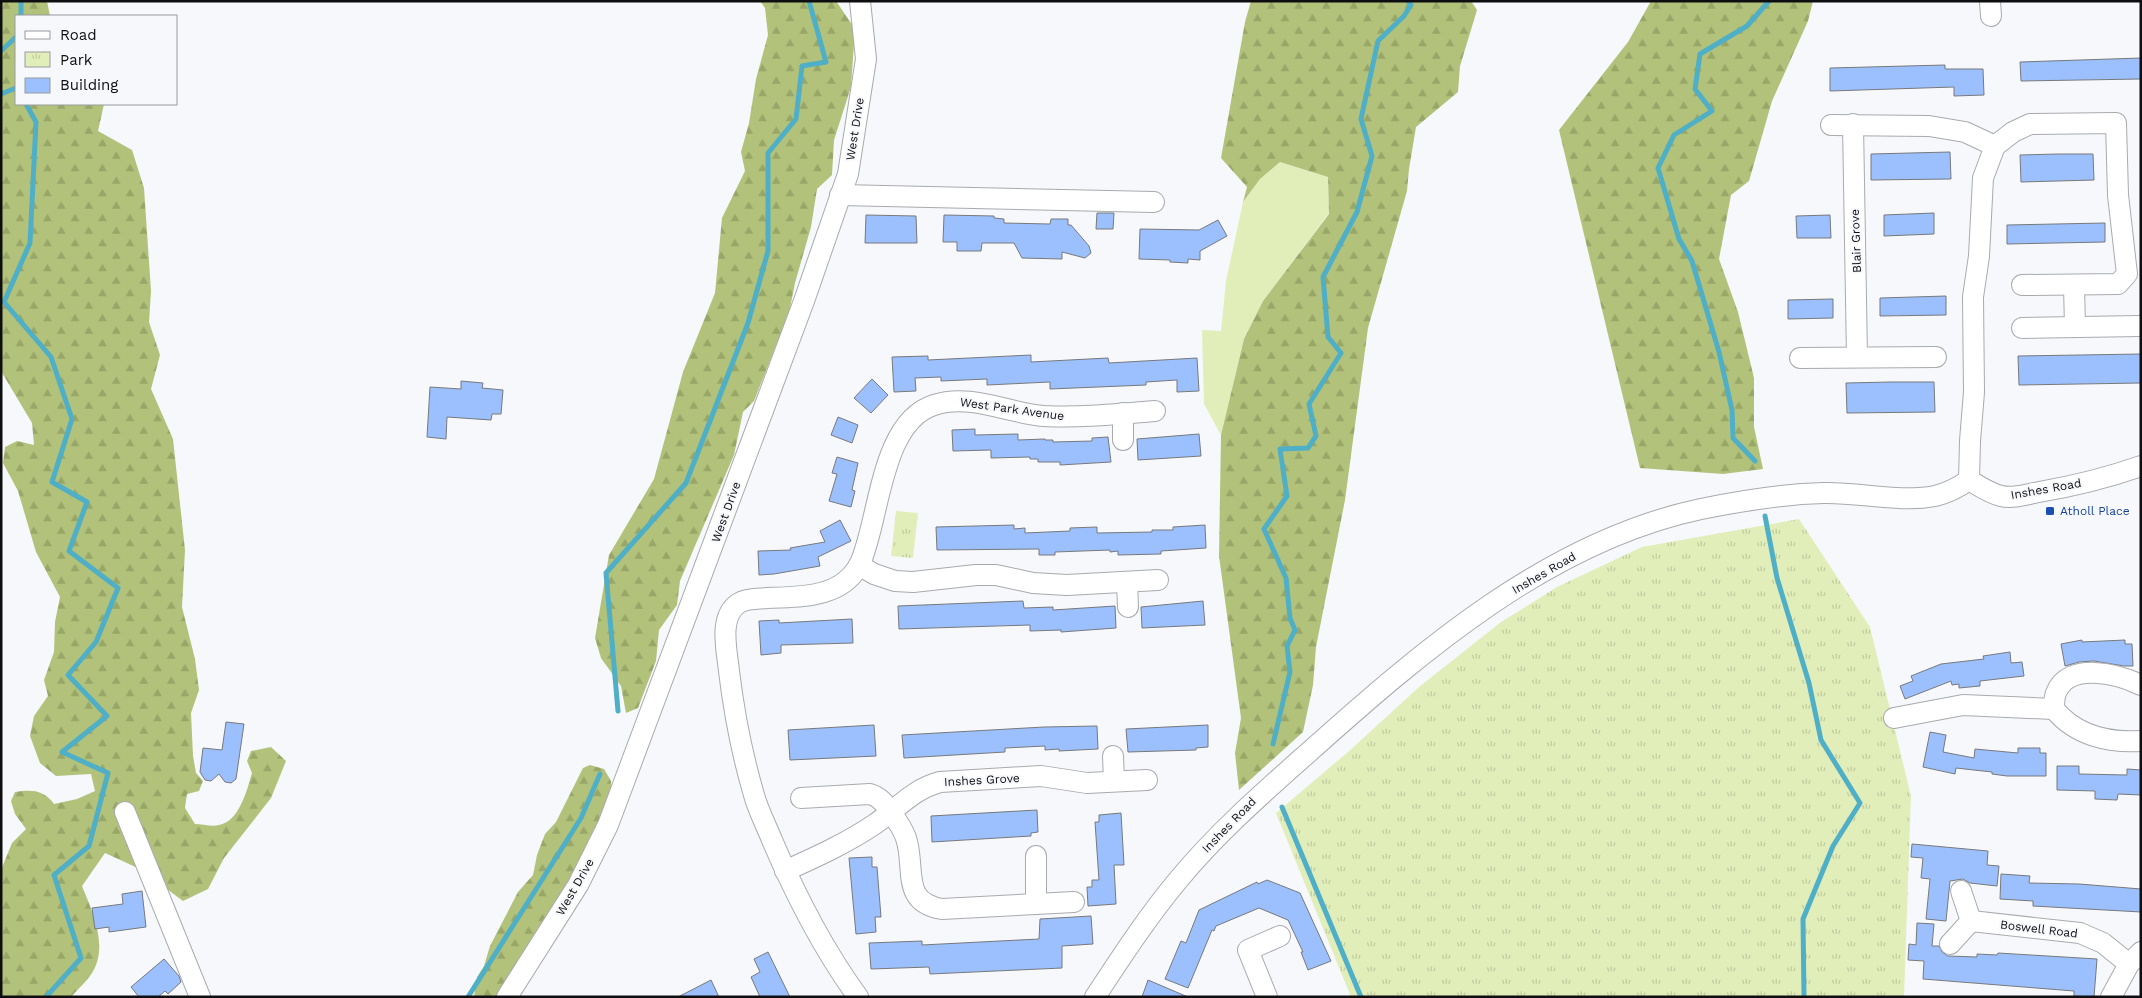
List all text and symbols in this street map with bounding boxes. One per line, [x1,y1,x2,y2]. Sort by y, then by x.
legend [15,15,178,105]
text: Road [60,26,97,44]
text: Park [60,51,93,69]
text: Building [60,76,118,94]
street label: West Drive [843,97,867,161]
street label: Blair Grove [1848,209,1864,273]
street label: West Park Avenue [959,395,1065,423]
street label: Inshes Road [2010,476,2082,502]
street label: West Drive [709,480,743,544]
place label: Atholl Place [2060,504,2130,518]
marker: Atholl Place [2044,505,2056,517]
street label: Inshes Road [1510,549,1578,597]
street label: Inshes Grove [944,771,1020,789]
street label: Inshes Road [1199,794,1259,856]
street label: West Drive [553,856,597,918]
street label: Boswell Road [1999,917,2079,941]

